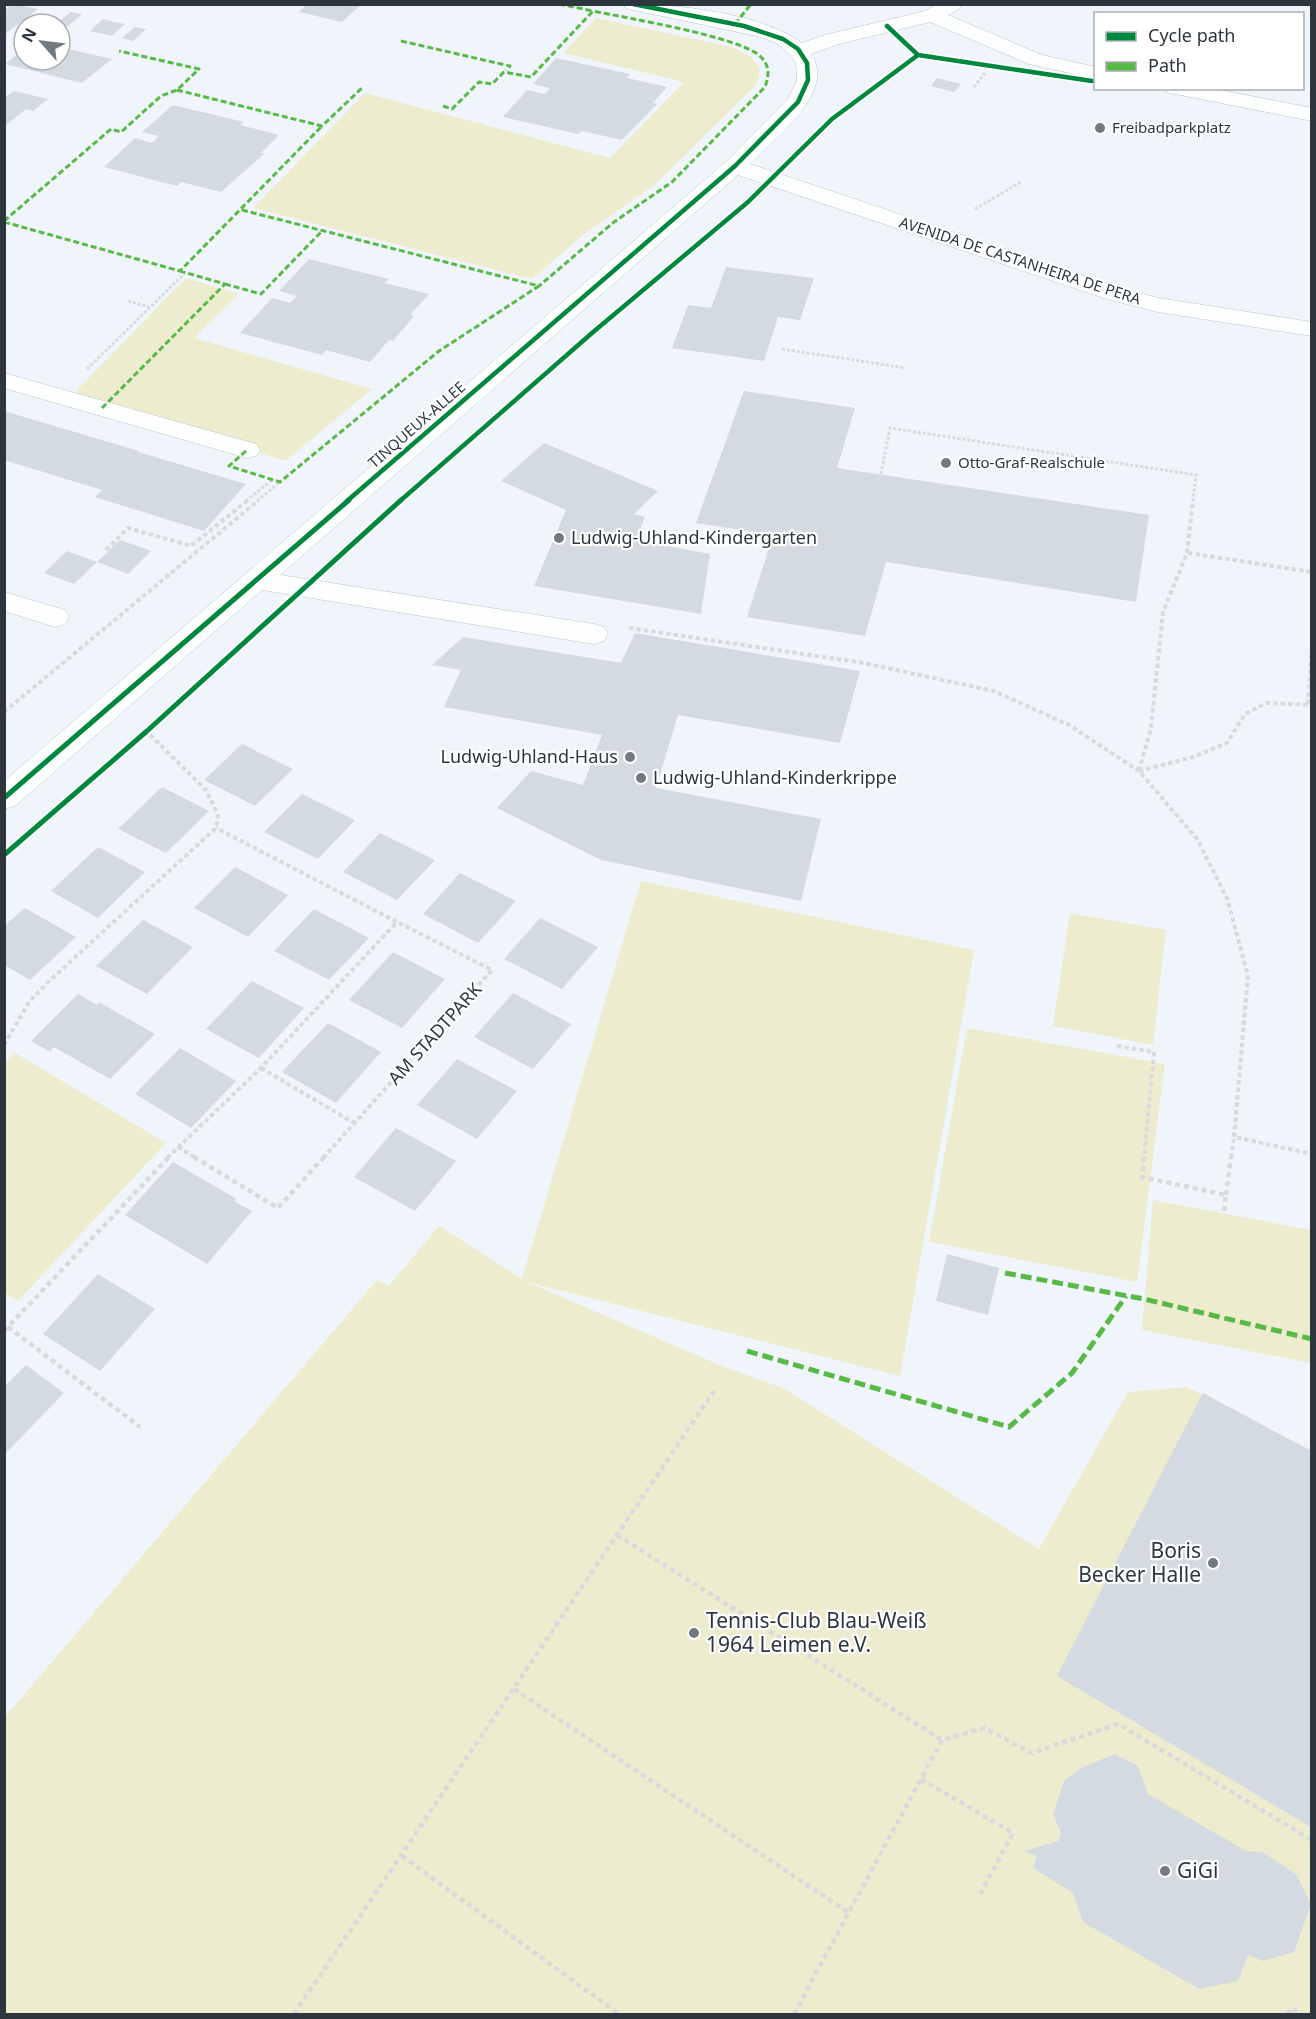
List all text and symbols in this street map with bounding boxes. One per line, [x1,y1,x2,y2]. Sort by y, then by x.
north arrow [12,12,72,72]
legend [1094,12,1304,90]
text: Cycle path [1148,23,1235,47]
text: N [16,24,42,46]
text: Path [1148,53,1187,77]
place label: Freibadparkplatz [1112,117,1231,137]
marker: Freibadparkplatz [1093,121,1107,135]
street label: AVENIDA DE CASTANHEIRA DE PERA [897,212,1144,309]
street label: TINQUEUX-ALLEE [364,377,469,472]
place label: Otto-Graf-Realschule [958,452,1105,472]
marker: Otto-Graf-Realschule [939,456,953,470]
place label: Ludwig-Uhland-Kindergarten [571,525,817,549]
marker: Ludwig-Uhland-Kindergarten [552,531,566,545]
place label: Ludwig-Uhland-Haus [441,744,618,768]
marker: Ludwig-Uhland-Haus [623,750,637,764]
place label: Ludwig-Uhland-Kinderkrippe [653,765,897,789]
marker: Ludwig-Uhland-Kinderkrippe [634,771,648,785]
street label: AM STADTPARK [382,977,487,1089]
place label: Boris Becker Halle [1078,1536,1201,1588]
marker: Boris Becker Halle [1206,1556,1220,1570]
place label: Tennis-Club Blau-Weiß 1964 Leimen e.V. [706,1606,927,1658]
marker: Tennis-Club Blau-Weiß 1964 Leimen e.V. [687,1626,701,1640]
place label: GiGi [1177,1856,1218,1884]
marker: GiGi [1158,1864,1172,1878]

